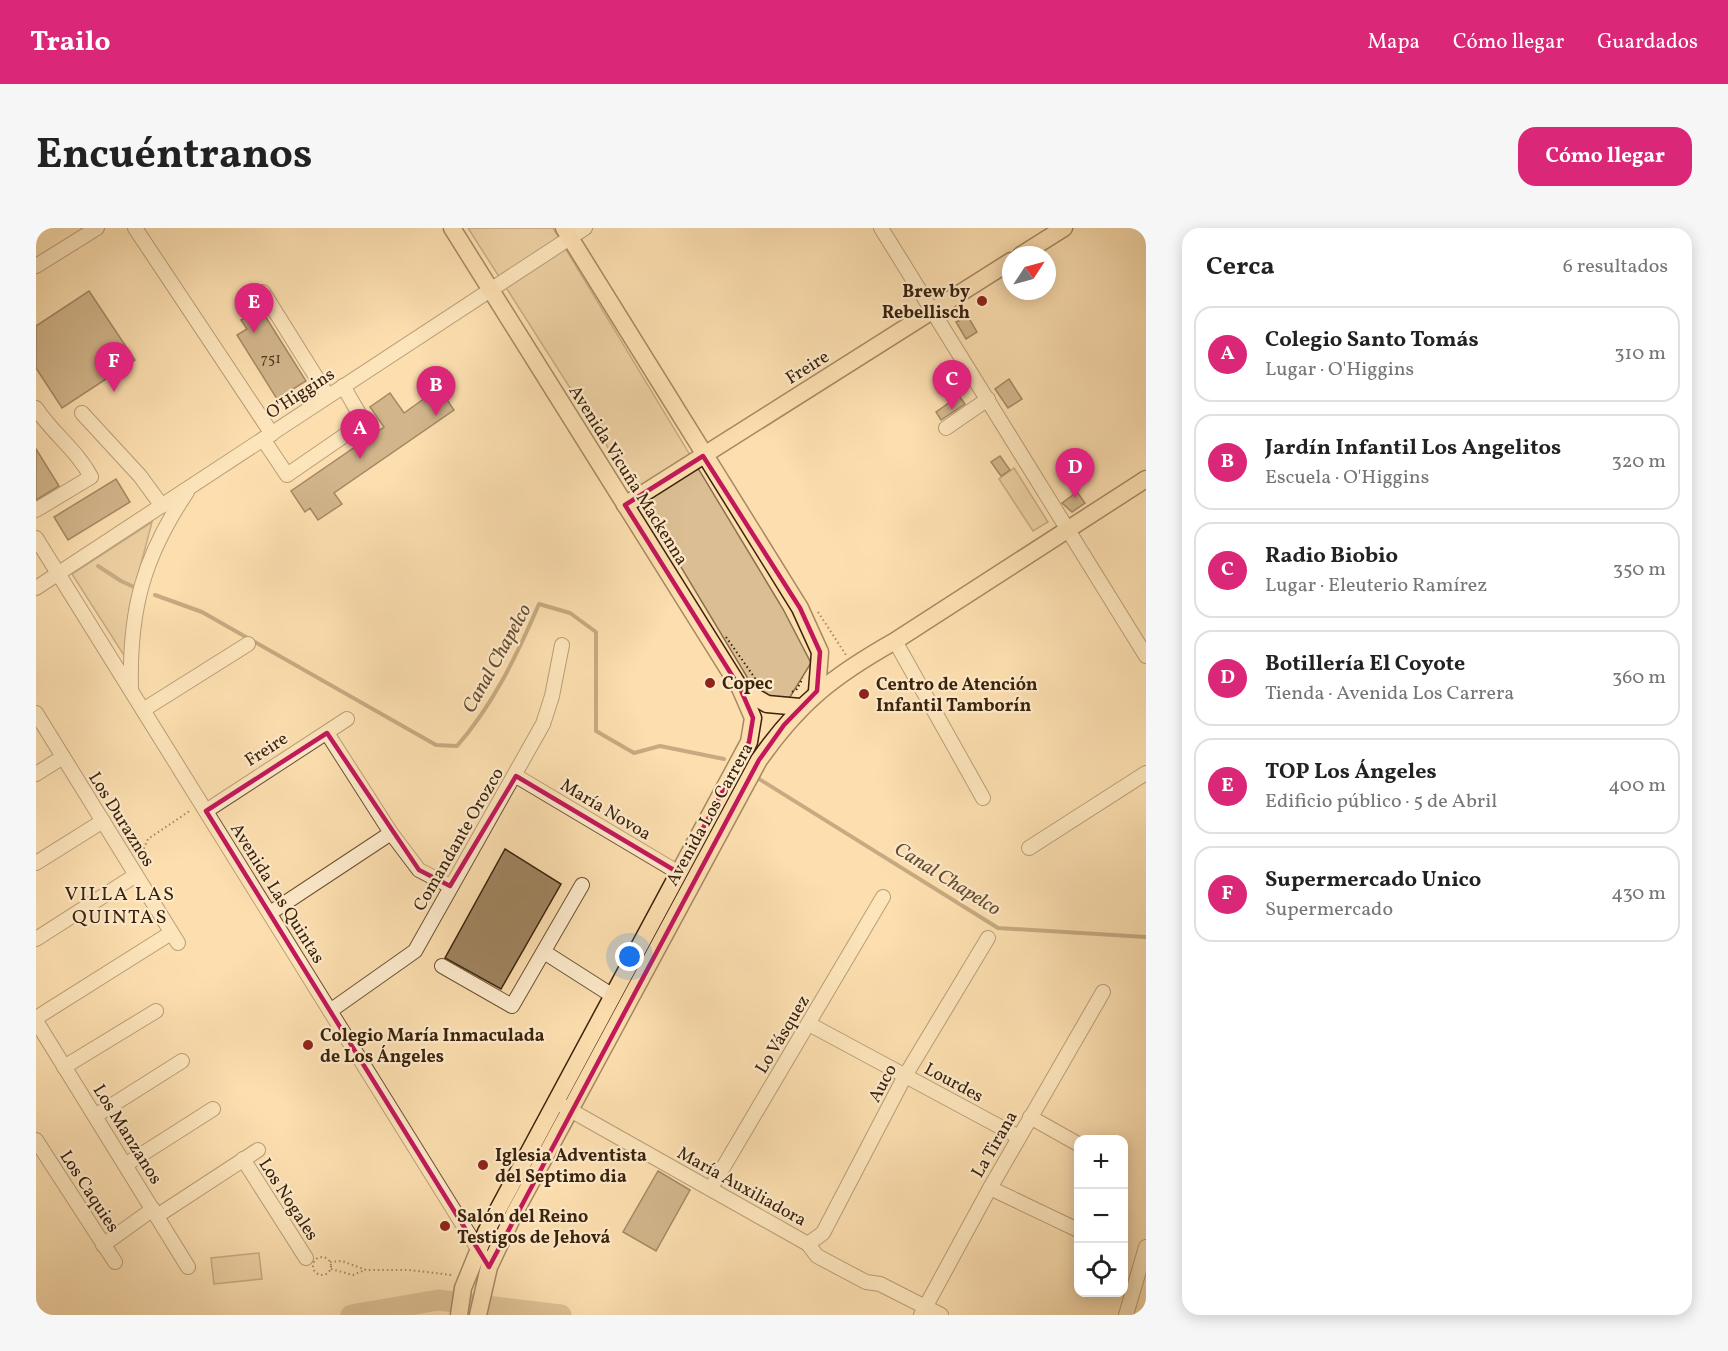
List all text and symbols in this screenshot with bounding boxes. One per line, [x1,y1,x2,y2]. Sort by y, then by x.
text: Trailo [30,23,111,62]
text: Mapa [1367,28,1420,57]
text: Cómo llegar [1453,28,1564,57]
text: Guardados [1597,28,1698,57]
text: Encuéntranos [36,127,312,186]
button: Cómo llegar [1518,127,1692,186]
north arrow [1002,246,1056,300]
text: Cerca [1206,249,1275,285]
text: 6 resultados [1563,253,1668,281]
place label: Brew by Rebellisch [882,280,970,326]
pin: E [234,284,274,333]
marker: Brew by Rebellisch [975,294,989,308]
text: Colegio Santo Tomás [1265,325,1479,356]
text: A [1220,340,1235,368]
text: 310 m [1614,340,1666,368]
pin: F [94,342,134,392]
street label: Freire [781,345,834,391]
house number: 751 [261,349,281,370]
text: Lugar · O'Higgins [1265,356,1414,384]
pin: C [932,360,972,410]
street label: O'Higgins [261,363,340,426]
pin: B [416,366,456,416]
street label: Avenida Vicuña Mackenna [562,381,693,571]
pin: A [340,410,380,459]
text: Jardín Infantil Los Angelitos [1265,433,1561,464]
pin: D [1056,448,1094,498]
text: B [1221,448,1234,476]
text: 320 m [1611,448,1666,476]
text: Escuela · O'Higgins [1265,464,1429,492]
text: Radio Biobio [1265,541,1398,572]
text: C [1221,556,1234,584]
text: 350 m [1613,556,1666,584]
text: Lugar · Eleuterio Ramírez [1265,572,1487,600]
water label: Canal Chapelco [456,599,539,719]
text: Botillería El Coyote [1265,649,1465,680]
text: D [1220,664,1235,692]
text: 360 m [1612,664,1666,692]
place label: Copec [722,672,773,697]
place label: Centro de Atención Infantil Tamborín [876,673,1038,719]
marker: Copec [703,676,717,690]
text: Tienda · Avenida Los Carrera [1265,680,1514,708]
marker: Centro de Atención Infantil Tamborín [857,687,871,701]
street label: Freire [240,727,293,774]
street label: Avenida Los Carrera [661,739,760,891]
text: TOP Los Ángeles [1265,757,1437,788]
street label: Comandante Orozco [408,763,511,916]
street label: Los Duraznos [82,767,160,872]
text: E [1221,772,1234,800]
text: 400 m [1608,772,1666,800]
street label: María Novoa [555,773,655,847]
text: Edificio público · 5 de Abril [1265,788,1497,816]
street label: Avenida Las Quintas [223,819,330,969]
water label: Canal Chapelco [888,836,1006,924]
text: Supermercado Unico [1265,865,1481,896]
text: F [1222,880,1233,908]
text: 430 m [1611,880,1666,908]
district label: VILLA LAS QUINTAS [64,881,176,932]
text: Supermercado [1265,896,1393,924]
your location [615,942,644,971]
street label: Lo Vásquez [750,991,817,1079]
place label: Colegio María Inmaculada de Los Ángeles [320,1024,545,1070]
marker: Colegio María Inmaculada de Los Ángeles [301,1038,315,1052]
street label: Lourdes [919,1057,987,1109]
street label: Auco [863,1060,904,1107]
street label: Los Manzanos [86,1080,167,1190]
street label: La Tirana [966,1107,1024,1183]
map controls [1074,1135,1128,1297]
button: + [1074,1135,1128,1189]
street label: María Auxiliadora [672,1141,811,1233]
place label: Iglesia Adventista del Septimo dia [495,1144,647,1190]
street label: Los Caquies [53,1146,125,1238]
street label: Los Nogales [252,1154,324,1246]
marker: Iglesia Adventista del Septimo dia [476,1158,490,1172]
button: − [1074,1189,1128,1243]
place label: Salón del Reino Testigos de Jehová [457,1205,611,1251]
marker: Salón del Reino Testigos de Jehová [438,1219,452,1233]
button: locate [1074,1243,1128,1297]

